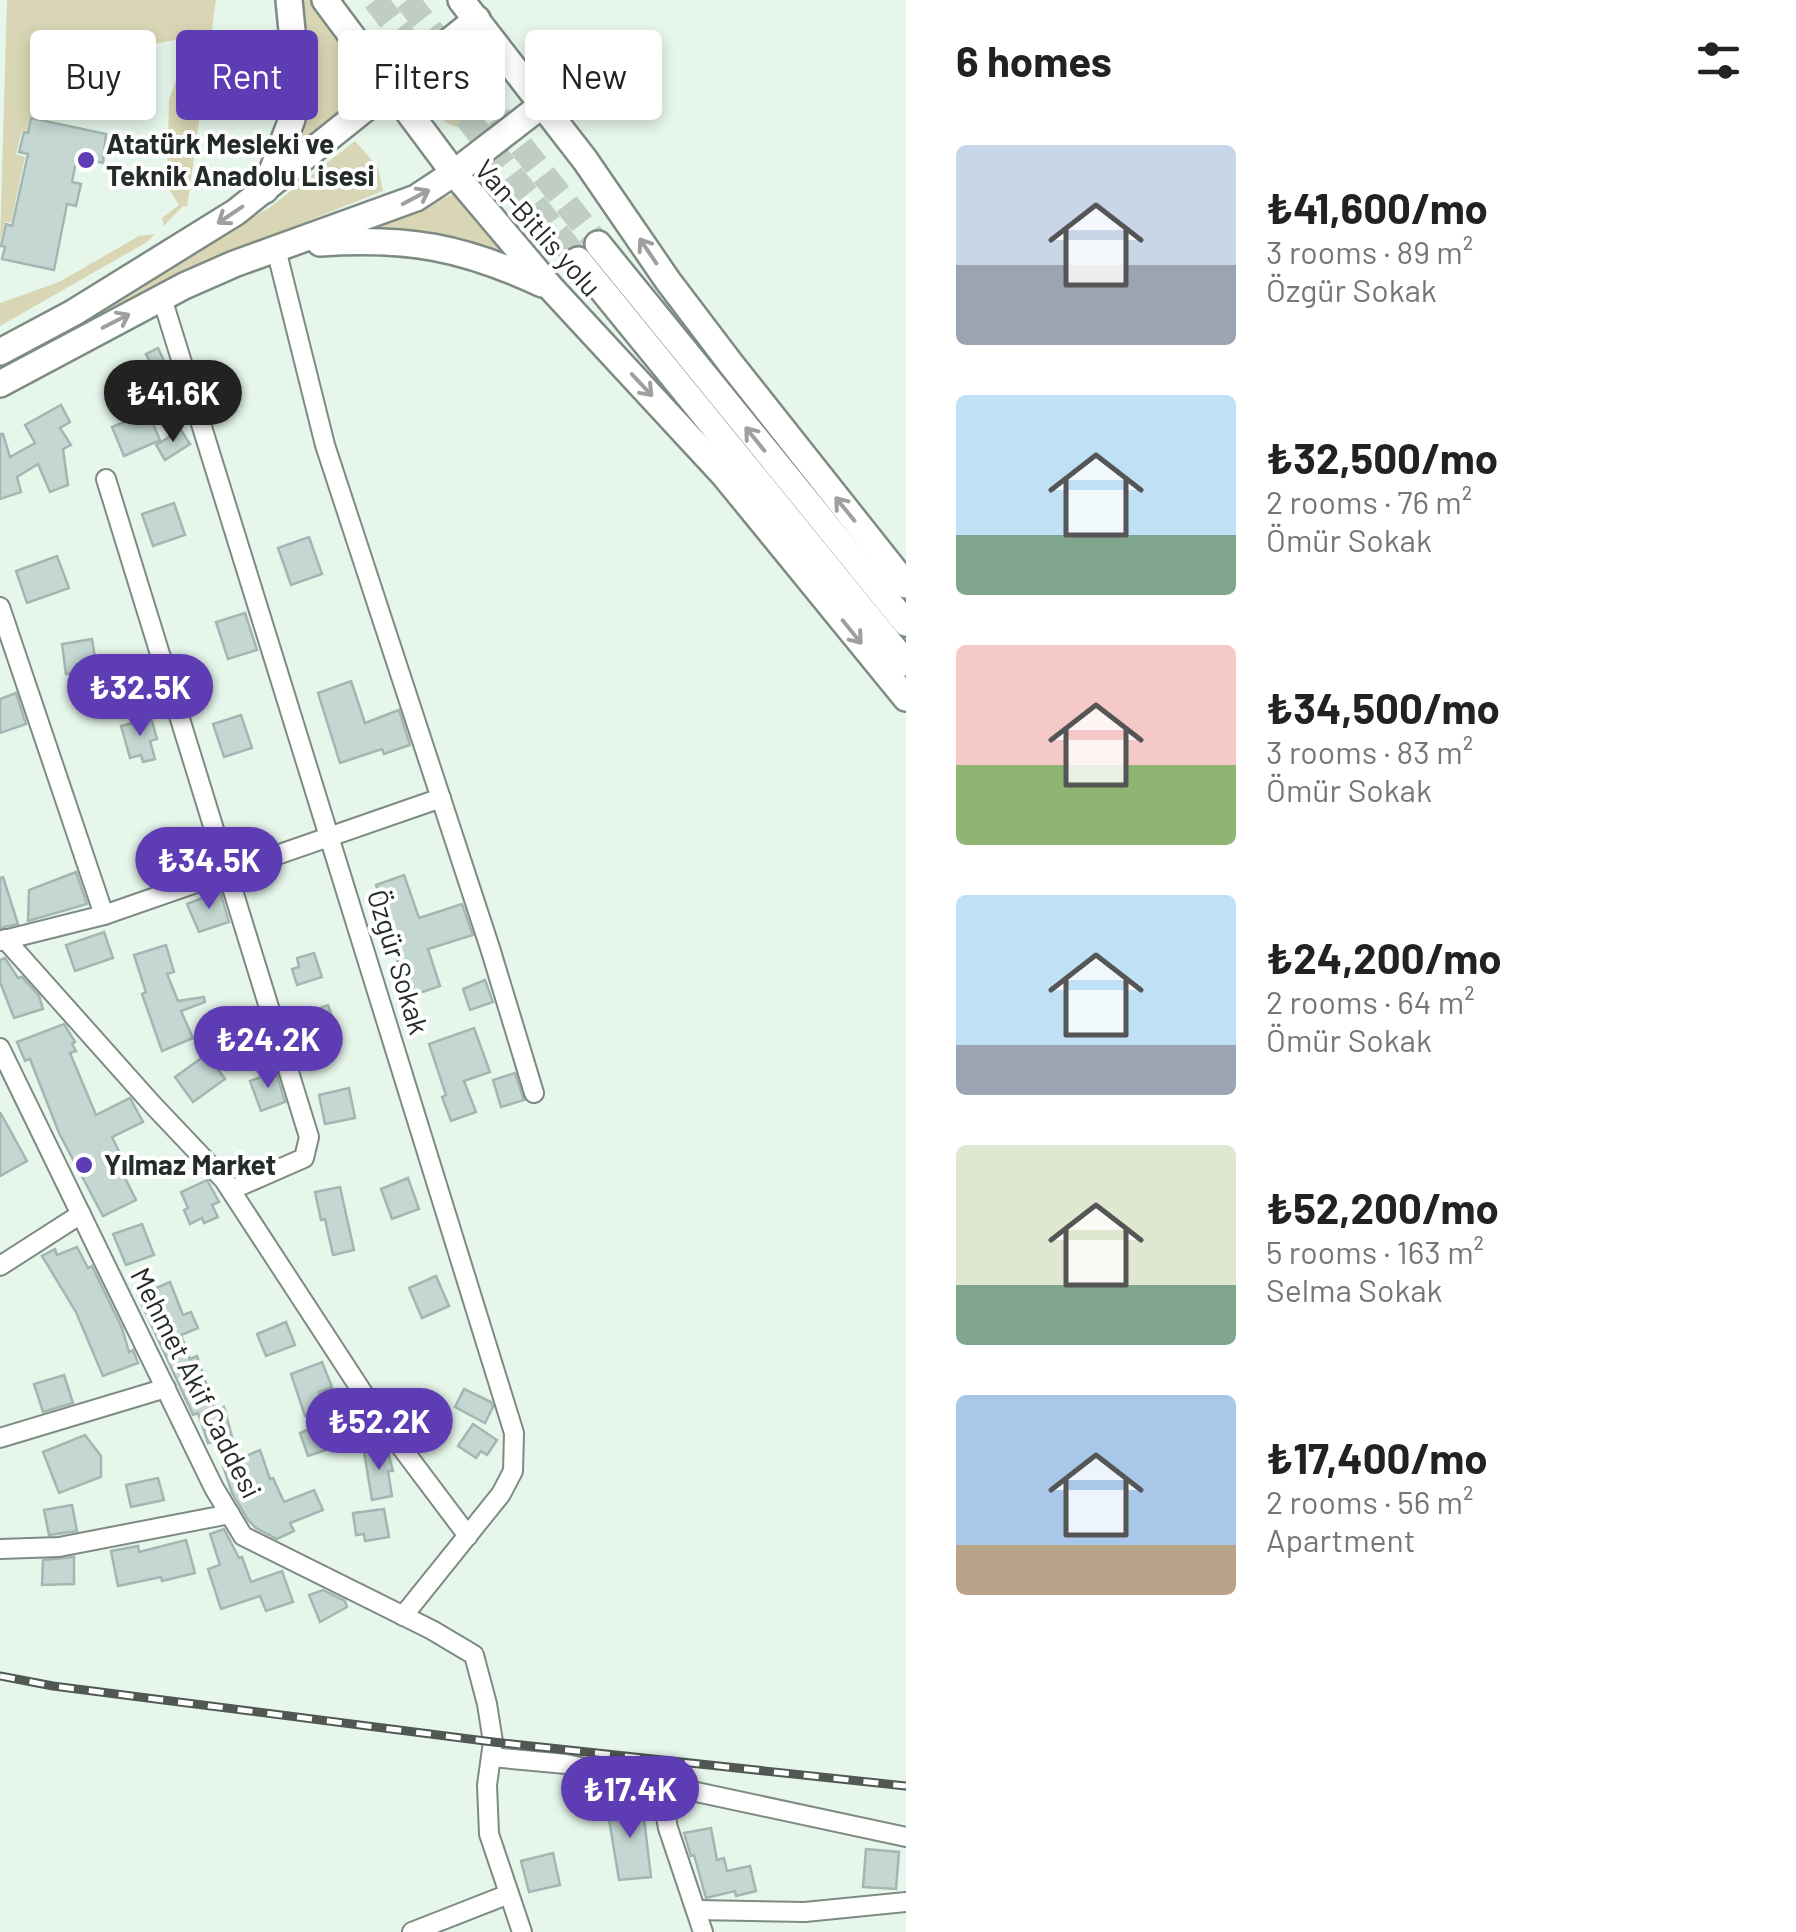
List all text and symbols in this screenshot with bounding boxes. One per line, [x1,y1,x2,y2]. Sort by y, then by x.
chip: Buy [30,30,156,120]
chip: Rent [176,30,318,120]
chip: Filters [338,30,505,120]
chip: New [525,30,662,120]
icon: filters [1691,33,1746,88]
text: 6 homes [956,35,1112,85]
place label: Atatürk Mesleki ve Teknik Anadolu Lisesi [106,126,375,192]
marker: Atatürk Mesleki ve Teknik Anadolu Lisesi [75,149,97,171]
street label: Van-Bitlis yolu [469,152,609,303]
text: ₺41,600/mo [1266,182,1488,232]
icon: home [1036,185,1156,305]
one-way arrow [400,186,430,206]
one-way arrow [217,204,245,225]
text: 3 rooms · 89 m² [1266,232,1473,270]
one-way arrow [638,237,659,265]
text: Özgür Sokak [1266,270,1437,308]
one-way arrow [101,311,131,330]
pin: ₺41.6K [92,360,254,445]
one-way arrow [630,372,654,396]
text: ₺41.6K [126,373,220,411]
one-way arrow [744,427,766,453]
text: ₺32,500/mo [1266,432,1498,482]
icon: home [1036,435,1156,555]
text: 2 rooms · 76 m² [1266,482,1472,520]
one-way arrow [834,497,856,523]
text: Ömür Sokak [1266,520,1432,558]
one-way arrow [841,619,863,645]
pin: ₺32.5K [59,654,221,739]
text: ₺32.5K [89,667,191,705]
text: ₺34,500/mo [1266,682,1500,732]
icon: home [1036,685,1156,805]
text: 3 rooms · 83 m² [1266,732,1473,770]
text: Ömür Sokak [1266,770,1432,808]
pin: ₺34.5K [128,827,290,912]
text: ₺34.5K [157,840,261,878]
street label: Özgür Sokak [361,885,437,1038]
text: ₺24,200/mo [1266,932,1502,982]
icon: home [1036,935,1156,1055]
text: 2 rooms · 64 m² [1266,982,1475,1020]
pin: ₺24.2K [187,1006,349,1091]
text: ₺24.2K [216,1019,320,1057]
text: Ömür Sokak [1266,1020,1432,1058]
place label: Yılmaz Market [104,1147,276,1181]
marker: Yılmaz Market [73,1154,95,1176]
text: ₺52,200/mo [1266,1182,1499,1232]
icon: home [1036,1185,1156,1305]
text: 5 rooms · 163 m² [1266,1232,1484,1270]
street label: Mehmet Akif Caddesi [124,1262,270,1504]
text: Selma Sokak [1266,1270,1443,1308]
pin: ₺52.2K [298,1388,460,1473]
text: ₺52.2K [328,1401,430,1439]
text: ₺17,400/mo [1266,1432,1488,1482]
icon: home [1036,1435,1156,1555]
text: 2 rooms · 56 m² [1266,1482,1474,1520]
text: Apartment [1266,1520,1415,1558]
pin: ₺17.4K [549,1756,711,1841]
text: ₺17.4K [583,1769,677,1807]

